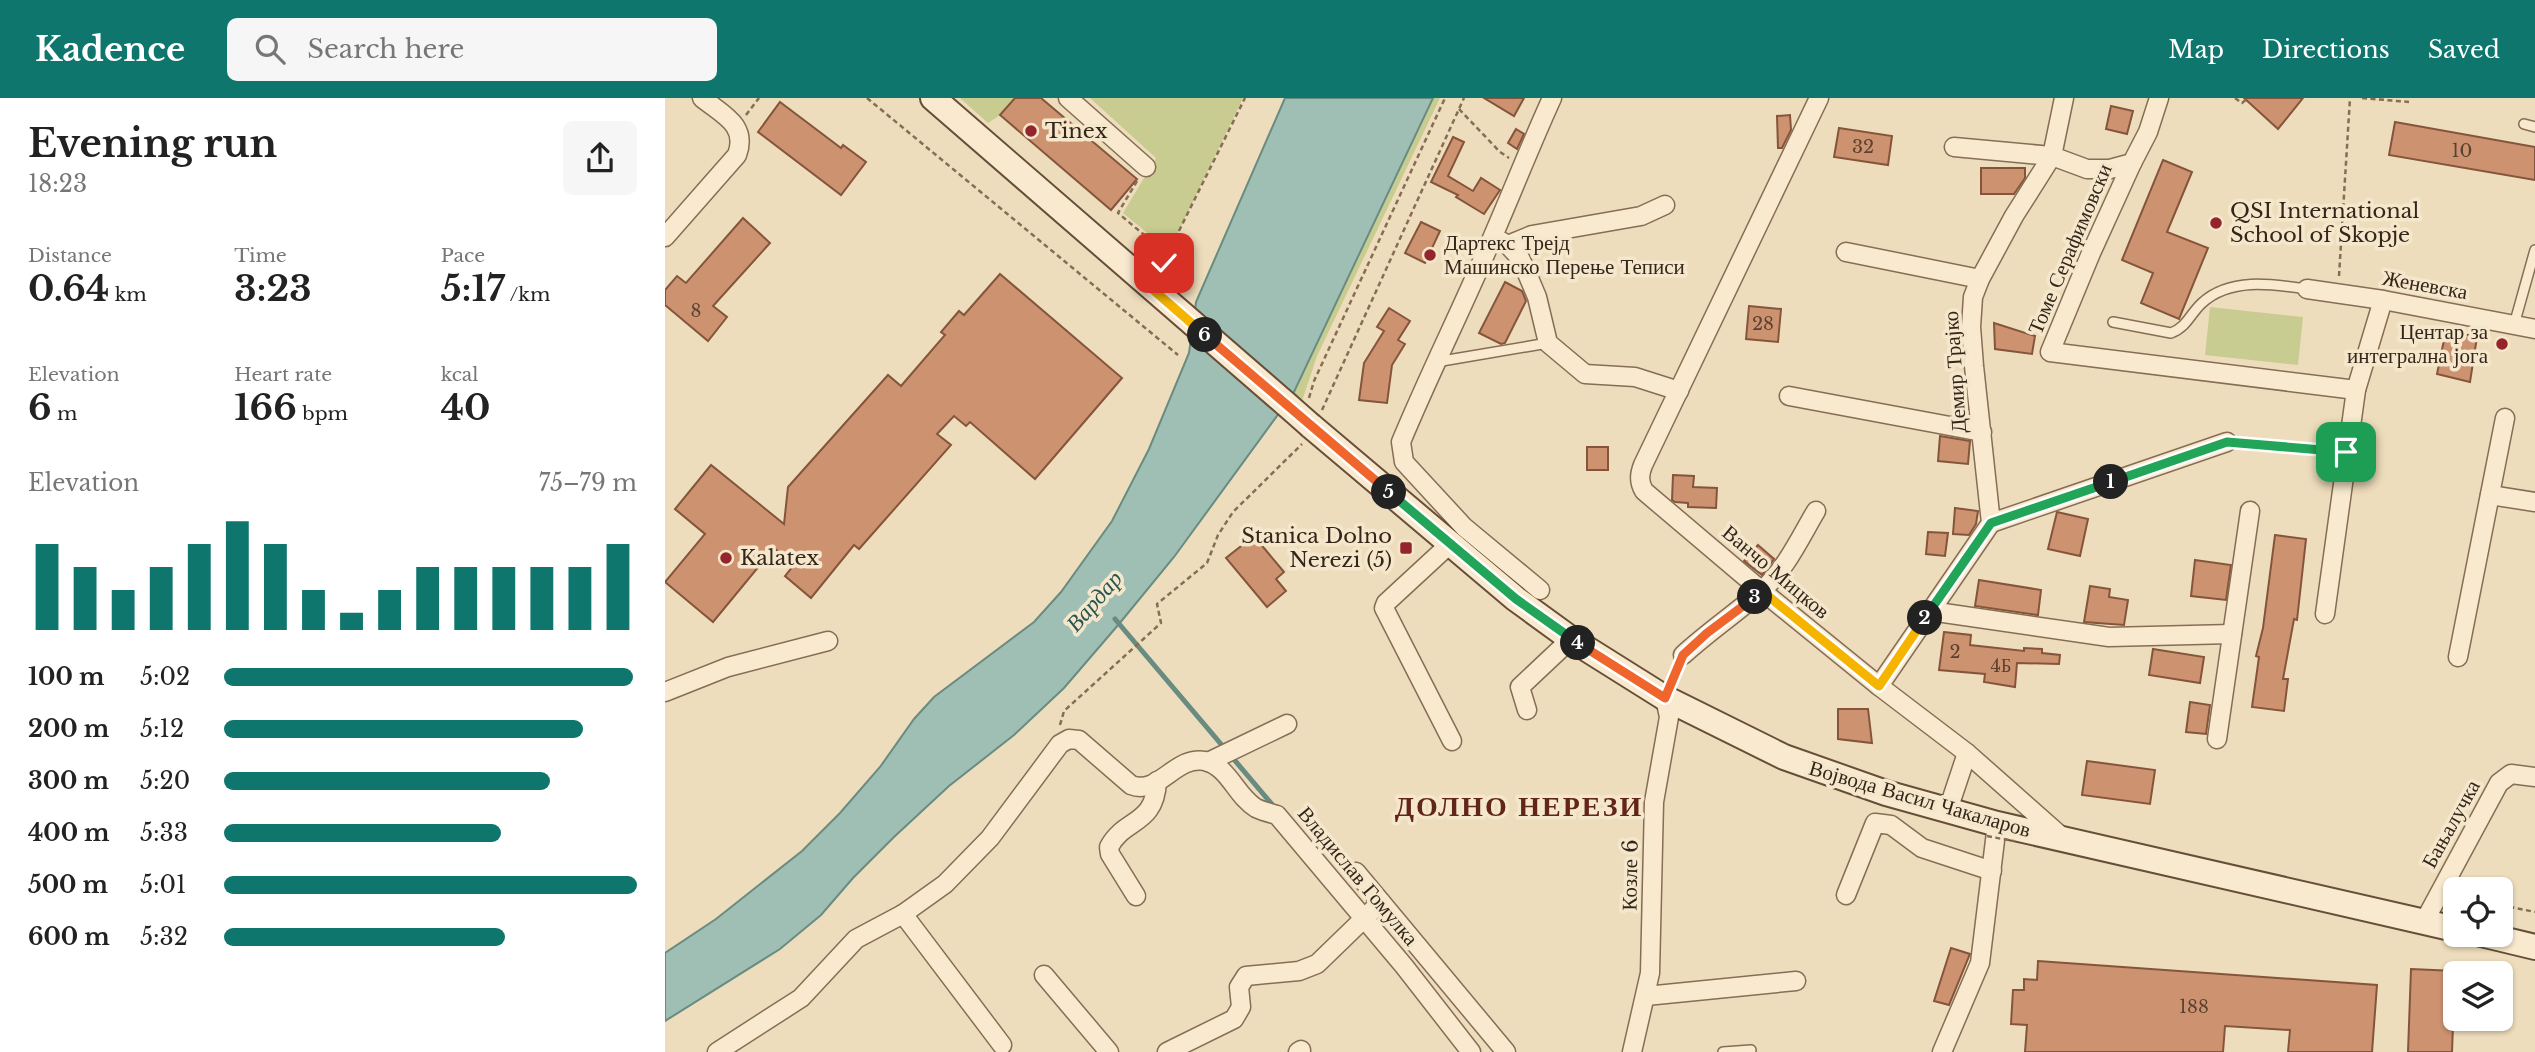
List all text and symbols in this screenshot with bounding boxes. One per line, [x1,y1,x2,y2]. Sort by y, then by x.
search box [227,18,717,81]
text: Kadence [35,29,185,70]
icon: search [251,30,289,68]
text: Search here [307,33,464,65]
text: Map [2168,35,2224,64]
text: Directions [2262,35,2390,64]
text: Saved [2428,35,2500,64]
place label: Tinex [1045,118,1108,144]
text: Evening run [28,120,277,167]
button: share [563,121,637,195]
marker: Tinex [1023,123,1039,139]
house number: 32 [1852,136,1874,158]
house number: 10 [2452,140,2472,162]
street label: Томе Серафимовски [2022,160,2118,338]
text: 18:23 [28,170,87,198]
place label: QSI International School of Skopje [2230,198,2419,248]
marker: QSI International School of Skopje [2208,215,2224,231]
place label: Дартекс Трејд Машинско Перење Теписи [1444,230,1685,280]
pin [1134,233,1194,293]
text: Distance [28,244,112,267]
text: Time [234,244,287,267]
text: Pace [441,244,485,267]
icon: check [1145,244,1183,282]
marker: Дартекс Трејд Машинско Перење Теписи [1422,247,1438,263]
street label: Женевска [2380,265,2470,305]
text: 0.64 [28,267,109,310]
text: 3:23 [234,267,312,310]
text: 5:17 [441,267,505,310]
text: km [109,283,147,306]
text: /km [505,283,550,306]
house number: 8 [691,300,701,322]
street label: Демир Трајко [1938,310,1972,434]
house number: 28 [1752,313,1774,335]
pin: 6 [1187,317,1223,352]
place label: Центар за интегрална јога [2347,319,2489,369]
text: 6 [1198,323,1211,346]
marker: Центар за интегрална јога [2494,336,2510,352]
text: Elevation [28,363,120,386]
text: Heart rate [234,363,332,386]
text: kcal [441,363,479,386]
text: 6 [28,386,52,429]
text: 166 [234,386,297,429]
text: 40 [441,386,490,429]
text: m [52,402,77,425]
text: bpm [297,402,348,425]
pin [2316,422,2376,482]
icon: arrive [2327,433,2365,471]
pin: 1 [2093,464,2129,500]
text: Elevation [28,469,139,497]
text: 75–79 m [539,469,637,497]
text: 1 [2106,470,2115,493]
pin: 5 [1371,474,1407,510]
text: 5 [1383,480,1394,503]
street label: Ванчо Мицков [1717,520,1835,625]
place label: Stanica Dolno Nerezi (5) [1241,523,1392,573]
marker: Stanica Dolno Nerezi (5) [1398,540,1414,556]
place label: Kalatex [740,545,819,571]
marker: Kalatex [718,550,734,566]
water label: Вардар [1060,565,1128,637]
pin: 3 [1737,580,1773,614]
text: 3 [1748,585,1761,608]
pin: 2 [1907,601,1943,636]
text: 2 [1918,606,1931,629]
pin: 4 [1560,626,1595,660]
text: 4 [1571,631,1584,654]
house number: 2 [1949,641,1961,663]
house number: 4Б [1991,655,2011,677]
text: 100 m [28,663,104,691]
text: 5:02 [140,663,190,691]
text: 200 m [28,715,109,743]
text: 5:12 [140,715,184,743]
street label: Војвода Васил Чакаларов [1806,755,2034,843]
text: 300 m [28,767,109,795]
text: 5:20 [140,767,190,795]
street label: Бањалучка [2416,775,2486,873]
district label: ДОЛНО НЕРЕЗИ [1395,789,1643,824]
street label: Владислав Гомулка [1292,801,1424,951]
text: 400 m [28,819,110,847]
text: 5:33 [140,819,188,847]
street label: Козле 6 [1616,839,1644,911]
text: 500 m [28,871,108,899]
text: 5:01 [140,871,186,899]
map controls [2443,877,2513,1031]
button: locate [2443,877,2513,947]
text: 600 m [28,923,110,951]
text: 5:32 [140,923,188,951]
button: layers [2443,961,2513,1031]
house number: 188 [2179,996,2209,1018]

